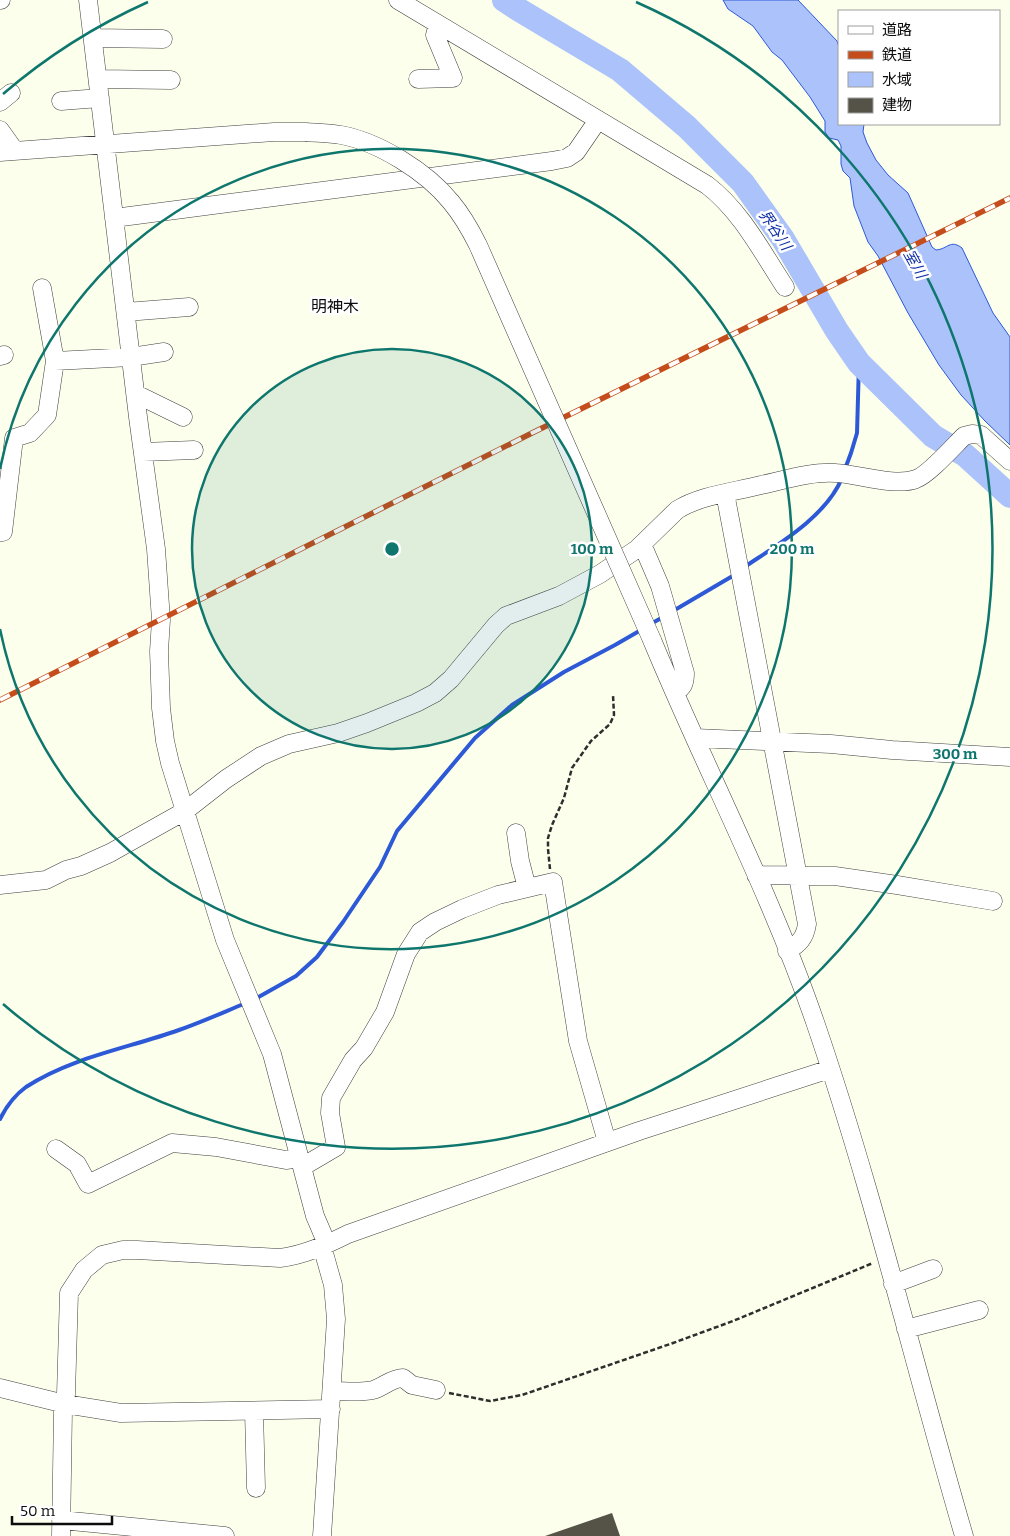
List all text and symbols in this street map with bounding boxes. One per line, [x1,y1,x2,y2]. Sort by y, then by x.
legend [838,10,1000,125]
text: 道路 [882,21,912,39]
text: 鉄道 [882,46,912,64]
text: 水域 [882,71,912,89]
text: 建物 [882,96,912,114]
water label: 界谷川 [755,206,796,255]
water label: 室川 [900,247,931,283]
district label: 明神木 [311,297,359,316]
centre of rings [383,540,401,558]
text: 100 m [571,540,614,558]
text: 200 m [770,540,815,558]
text: 300 m [933,745,978,763]
scale bar [12,1494,112,1526]
text: 50 m [20,1502,56,1520]

